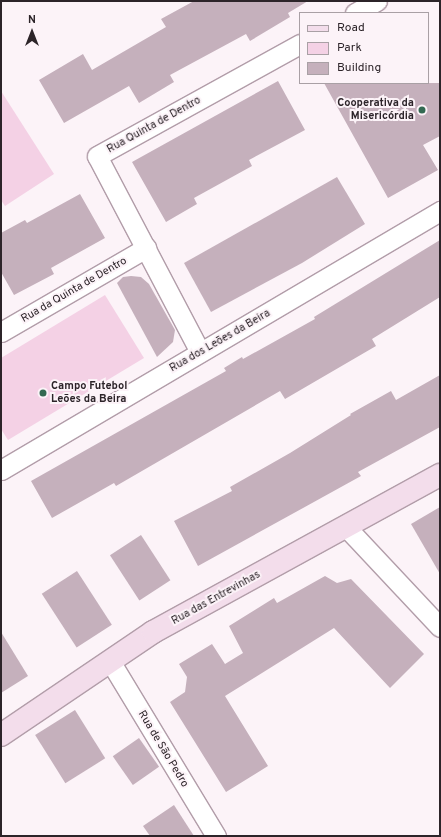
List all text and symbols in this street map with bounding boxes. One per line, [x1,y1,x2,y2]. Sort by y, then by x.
north arrow [12,12,52,52]
legend [299,12,429,84]
text: N [28,13,36,27]
text: Road [337,20,365,36]
text: Park [337,40,362,56]
text: Building [337,60,381,76]
street label: Rua Quinta de Dentro [105,94,203,156]
place label: Cooperativa da Misericórdia [337,97,414,123]
marker: Cooperativa da Misericórdia [417,105,427,115]
street label: Rua da Quinta de Dentro [19,254,129,326]
street label: Rua dos Leões da Beira [167,307,273,375]
place label: Campo Futebol Leões da Beira [51,380,127,406]
marker: Campo Futebol Leões da Beira [38,388,48,398]
street label: Rua das Entrevinhas [169,568,263,628]
street label: Rua de São Pedro [135,708,191,790]

